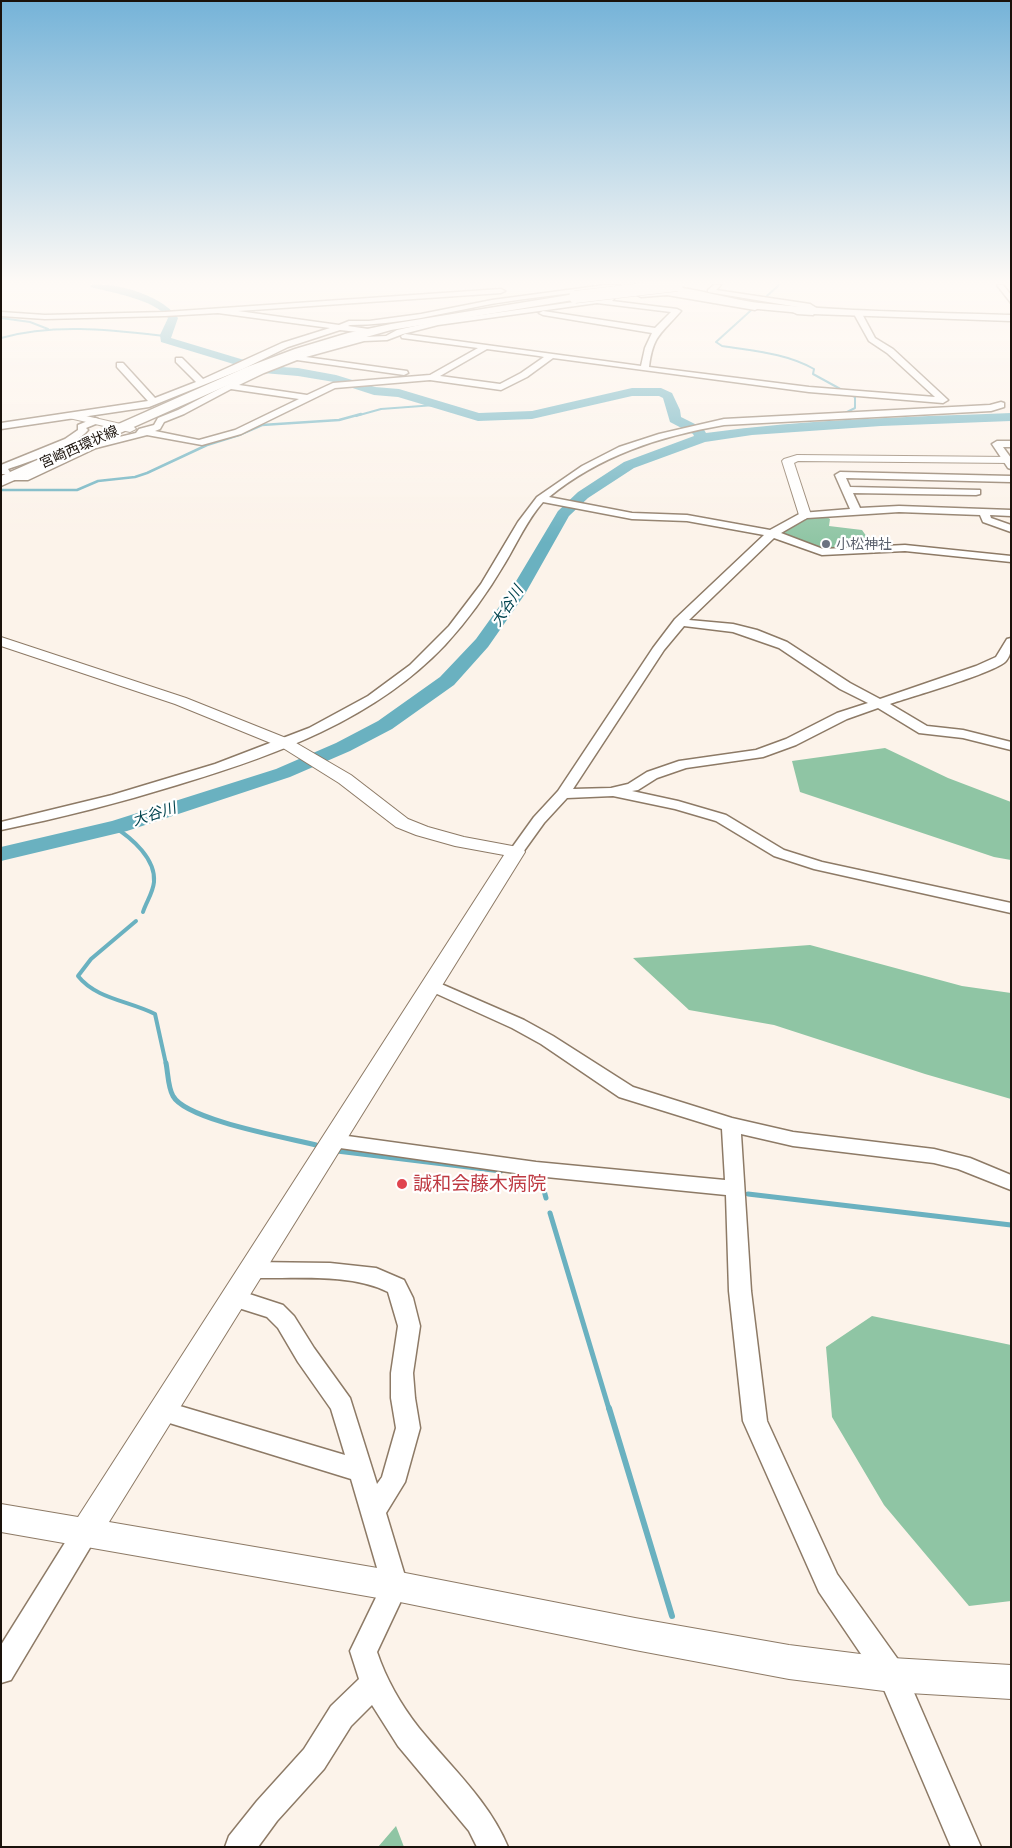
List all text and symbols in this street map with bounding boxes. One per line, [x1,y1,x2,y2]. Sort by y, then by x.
street label: 宮崎西環状線 [37,422,121,472]
place label: 小松神社 [836,536,892,552]
marker: 小松神社 [820,538,832,550]
water label: 大谷川 [487,582,527,630]
water label: 大谷川 [130,798,178,830]
place label: 誠和会藤木病院 [413,1173,546,1195]
marker: 誠和会藤木病院 [395,1177,409,1191]

